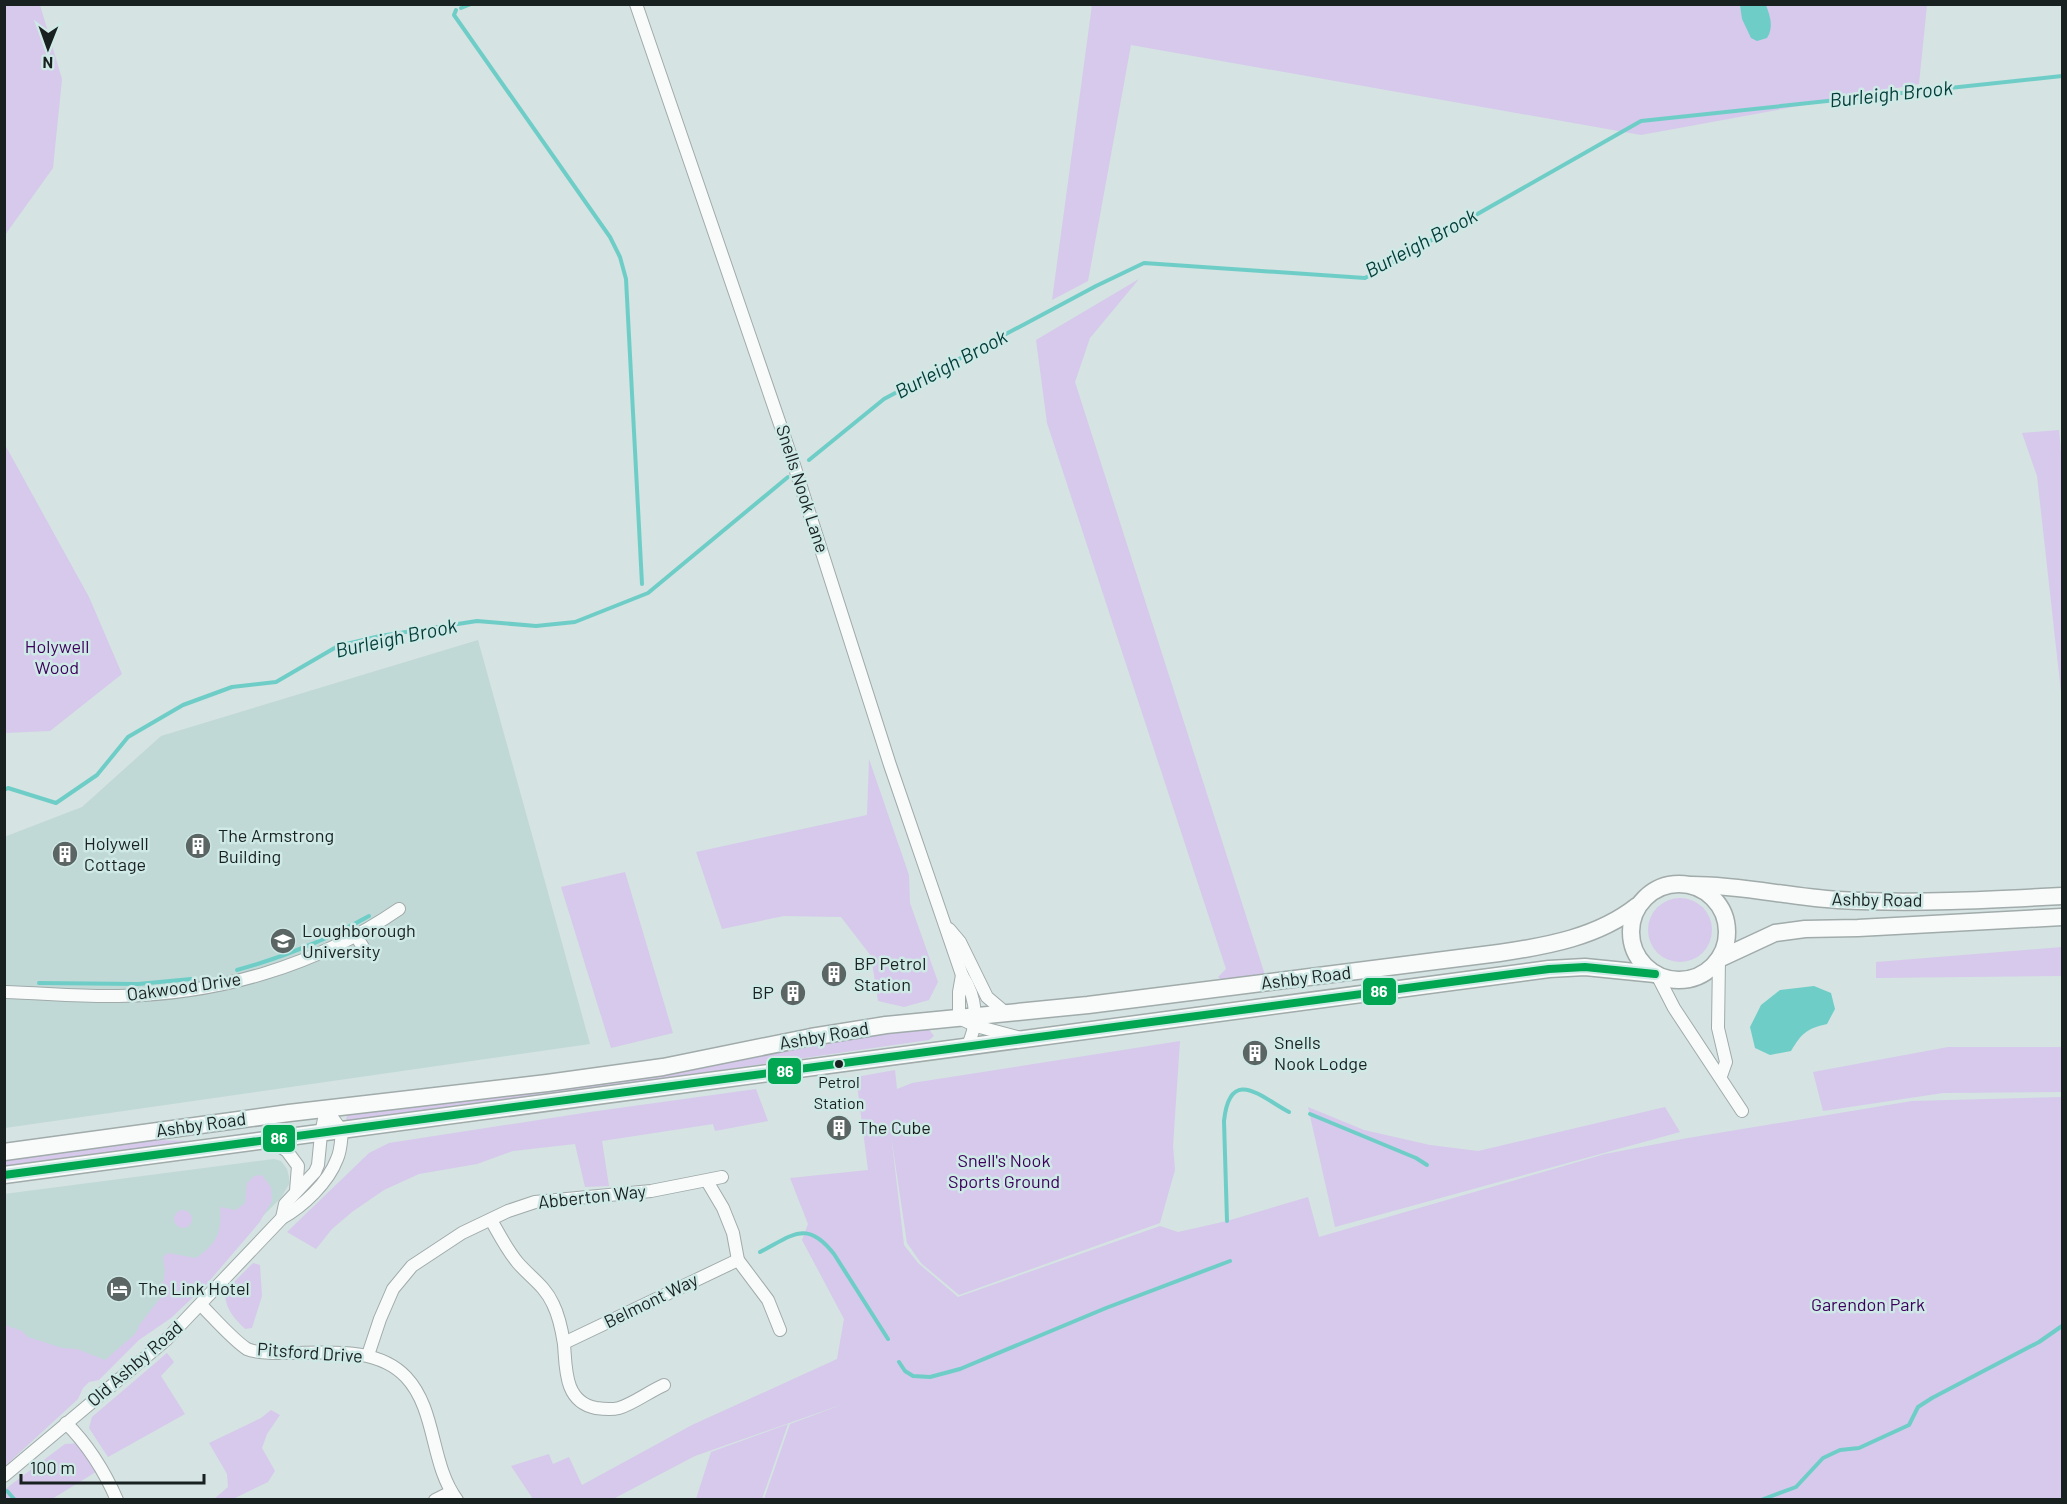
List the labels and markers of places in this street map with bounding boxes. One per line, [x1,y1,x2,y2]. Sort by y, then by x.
place label: The Armstrong Building [218,824,334,867]
building icon: The Armstrong Building [183,831,213,861]
place label: Holywell Cottage [84,832,149,875]
building icon: Holywell Cottage [50,839,80,869]
place label: Loughborough University [302,919,416,962]
school or university icon: Loughborough University [268,926,298,956]
place label: BP Petrol Station [854,952,926,995]
building icon: BP Petrol Station [819,959,849,989]
building icon: BP [778,978,808,1008]
place label: BP [752,981,774,1003]
place label: Snells Nook Lodge [1274,1031,1368,1074]
building icon: Snells Nook Lodge [1240,1038,1270,1068]
marker: Petrol Station [833,1058,845,1070]
place label: Petrol Station [814,1072,864,1112]
building icon: The Cube [824,1113,854,1143]
place label: The Cube [858,1116,931,1138]
hotel icon: The Link Hotel [104,1274,134,1304]
place label: The Link Hotel [138,1277,250,1299]

